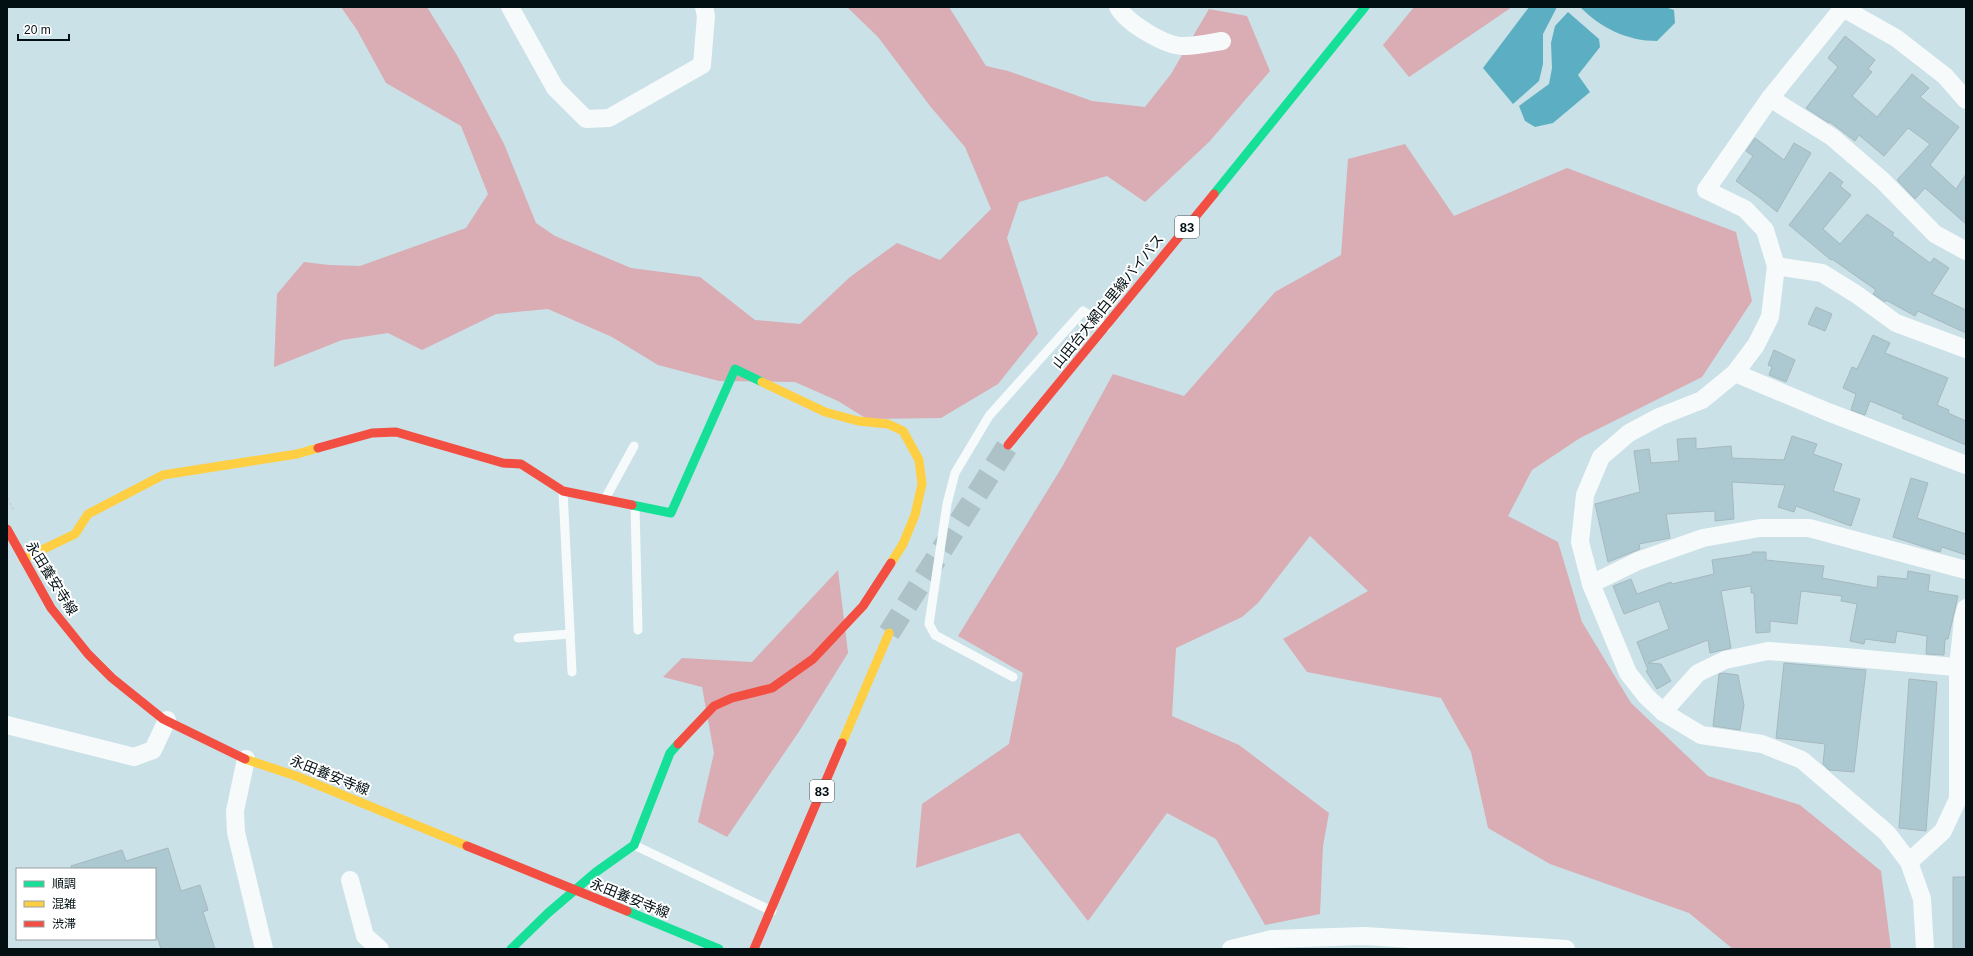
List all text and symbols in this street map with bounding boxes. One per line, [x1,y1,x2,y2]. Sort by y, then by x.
scale bar [18,16,69,42]
text: 20 m [24,23,51,37]
road number: 83 [1175,216,1199,238]
street label: 山田台大網白里線バイパス [1049,231,1167,371]
street label: 永田養安寺線 [23,538,81,618]
street label: 永田養安寺線 [288,752,372,798]
road number: 83 [810,780,834,802]
legend [16,868,156,940]
street label: 永田養安寺線 [588,875,672,921]
text: 順調 [52,877,76,891]
text: 混雑 [52,897,76,911]
text: 渋滞 [52,917,76,931]

